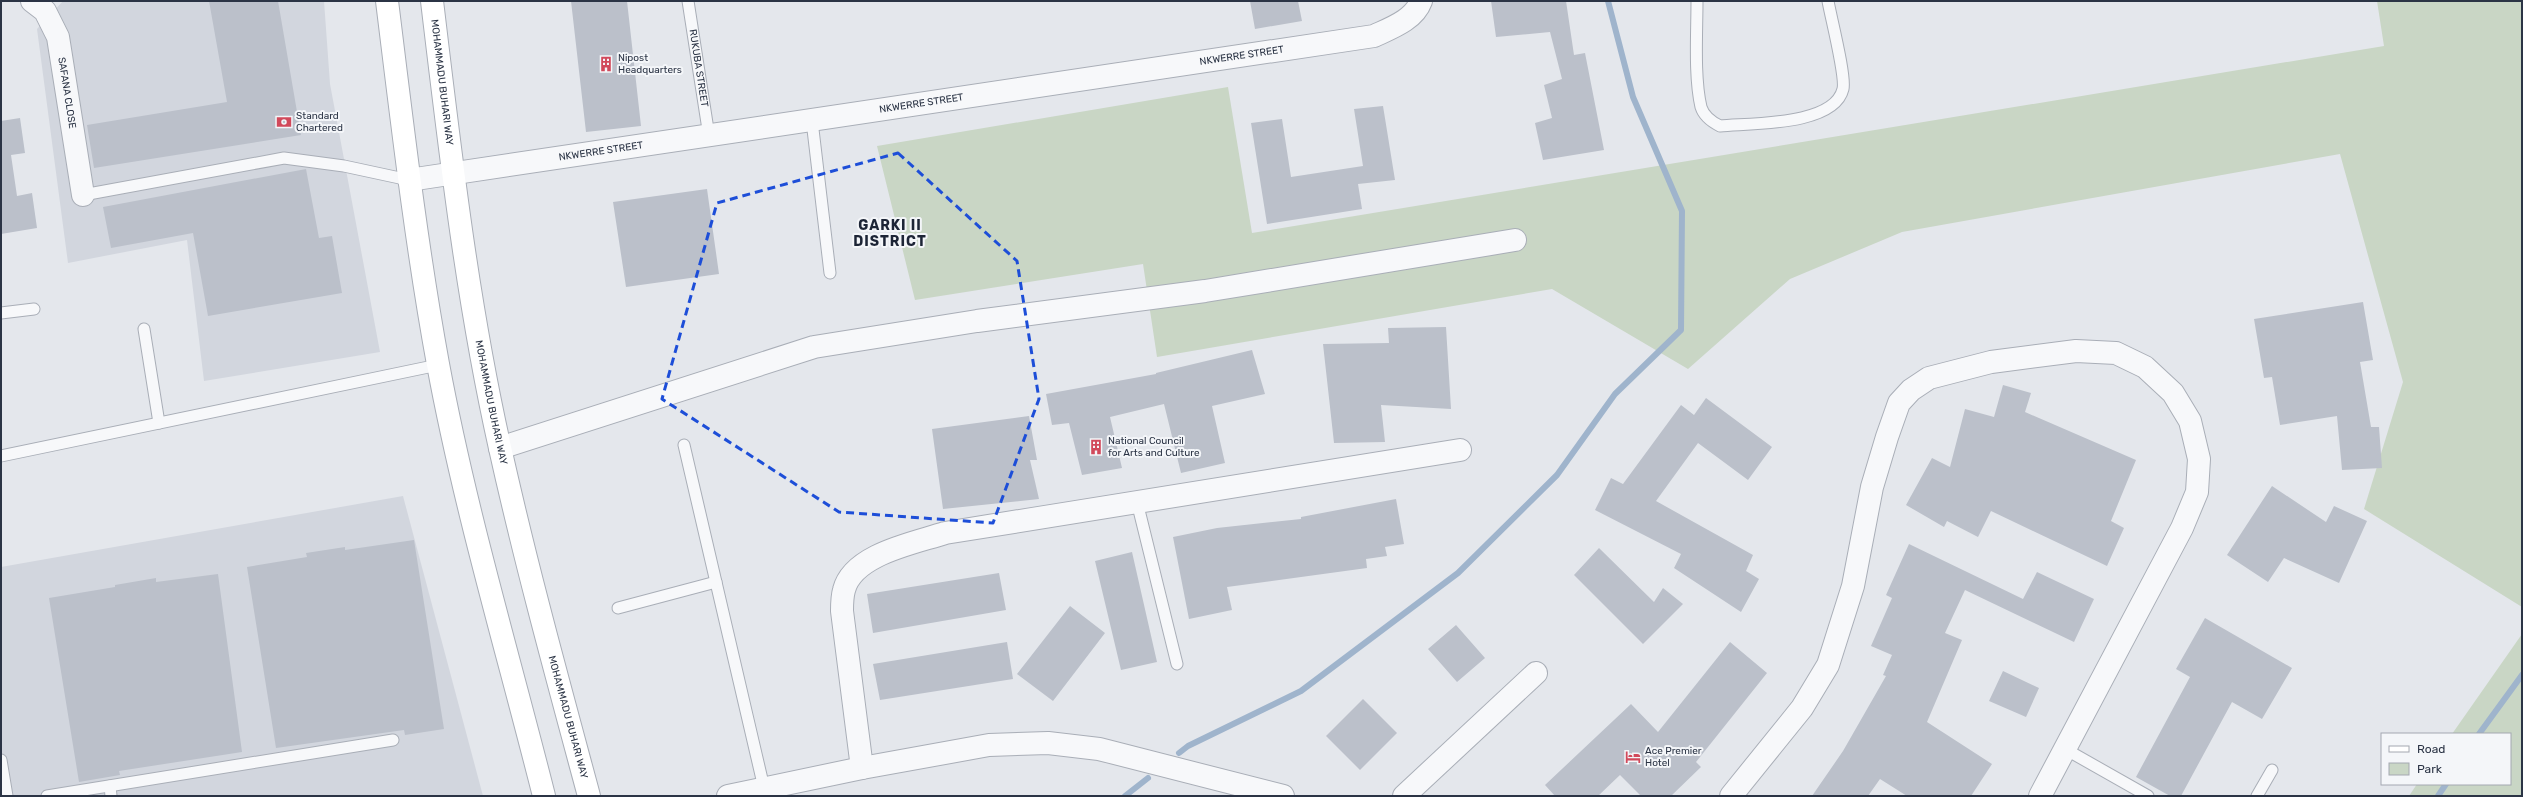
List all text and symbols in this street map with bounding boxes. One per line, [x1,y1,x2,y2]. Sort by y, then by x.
street label: MOHAMMADU BUHARI WAY [428,19,456,147]
street label: RUKUBA STREET [686,28,710,108]
street label: NKWERRE STREET [1199,43,1285,68]
place label: Nipost Headquarters [618,52,682,76]
building icon: Nipost Headquarters [597,55,615,73]
street label: SAFANA CLOSE [55,56,78,129]
street label: NKWERRE STREET [878,91,965,116]
place label: Standard Chartered [296,110,343,134]
bank icon: Standard Chartered [275,113,293,131]
street label: NKWERRE STREET [558,139,644,164]
district label: GARKI II DISTRICT [853,217,927,250]
street label: MOHAMMADU BUHARI WAY [473,339,510,467]
place label: National Council for Arts and Culture [1108,435,1200,459]
building icon: National Council for Arts and Culture [1087,438,1105,456]
street label: MOHAMMADU BUHARI WAY [546,654,590,781]
legend [2381,733,2511,785]
text: Road [2417,742,2445,756]
place label: Ace Premier Hotel [1645,745,1702,769]
hotel icon: Ace Premier Hotel [1624,748,1642,766]
text: Park [2417,762,2443,776]

